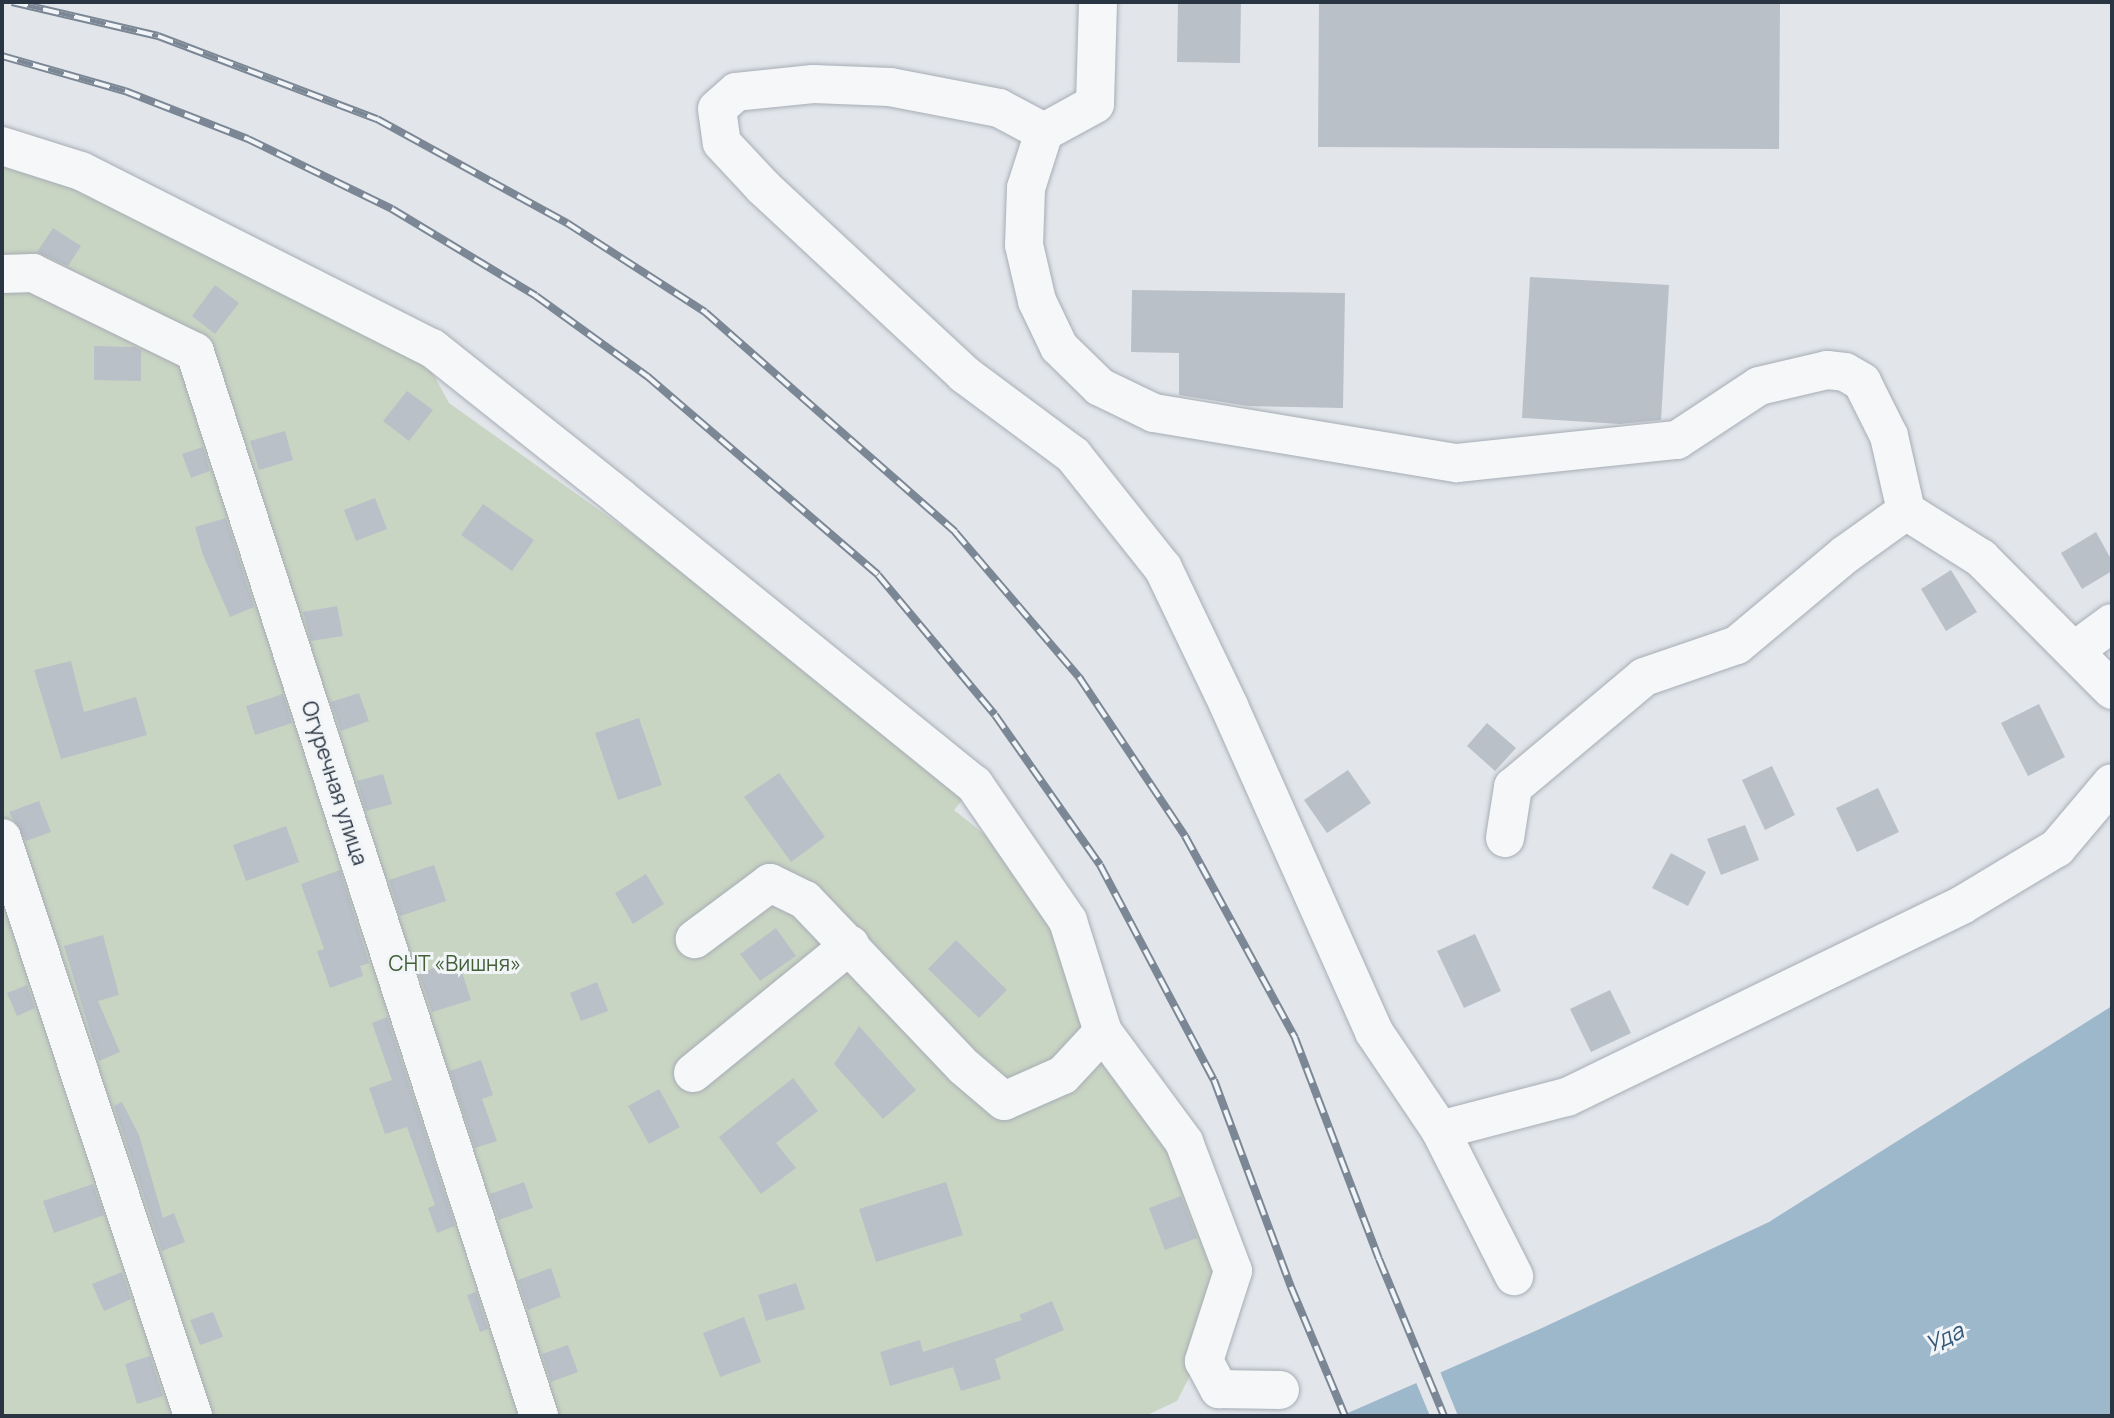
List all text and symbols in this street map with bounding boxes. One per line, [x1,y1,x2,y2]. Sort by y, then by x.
street label: Огуречная улица [297,698,373,868]
park label: СНТ «Вишня» [388,950,522,976]
water label: Уда [1920,1316,1968,1358]

